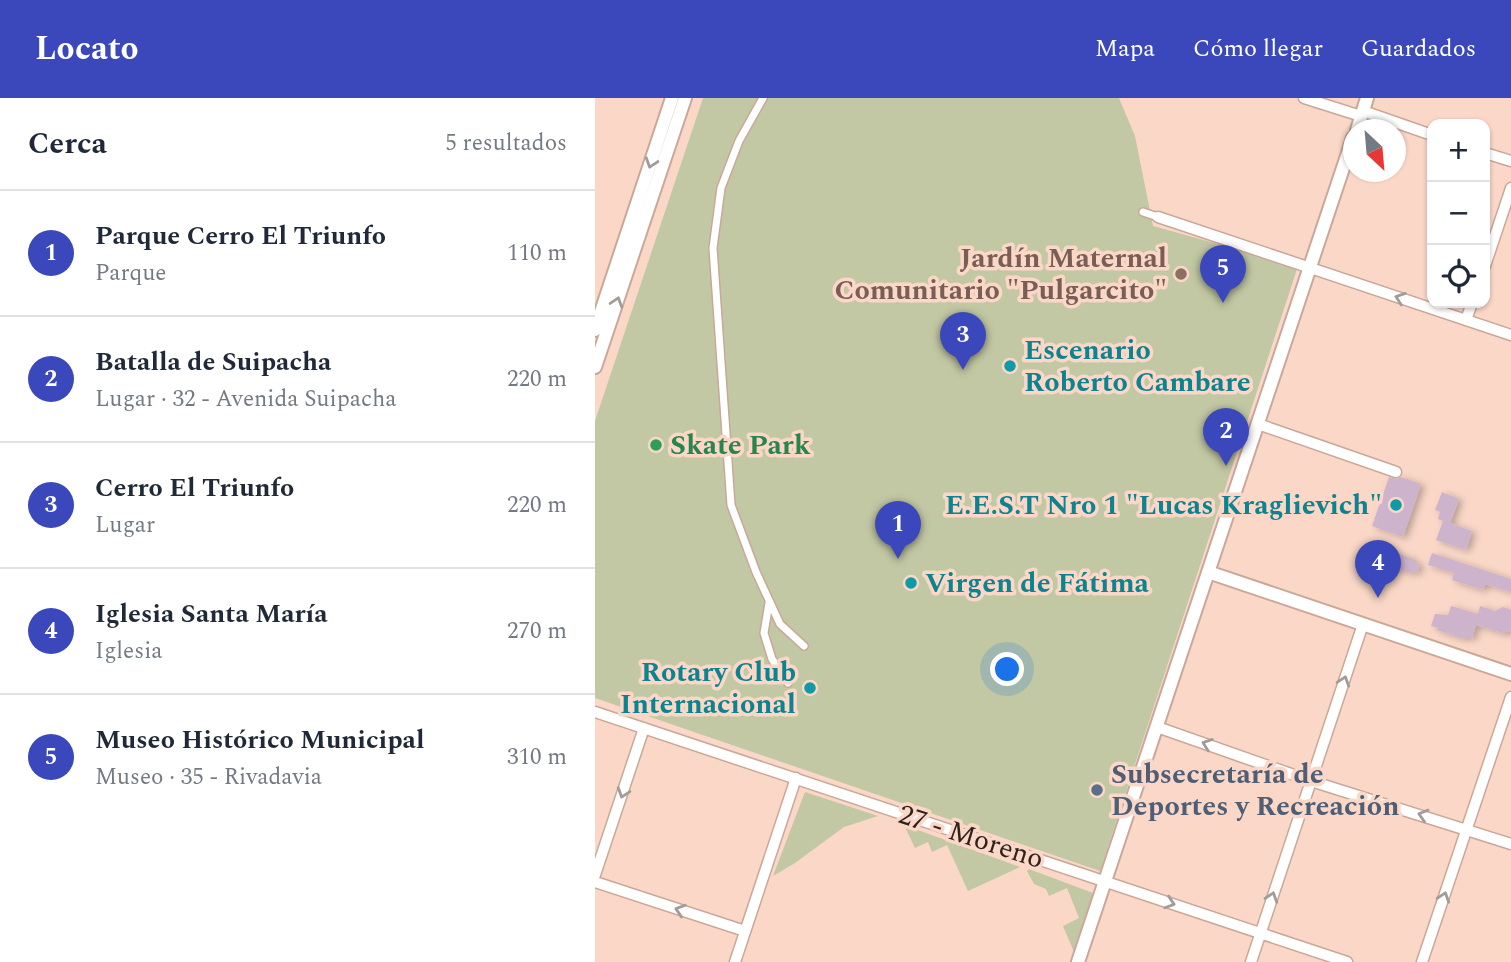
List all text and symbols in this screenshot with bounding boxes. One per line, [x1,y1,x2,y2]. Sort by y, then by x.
text: Locato [35,24,139,74]
text: Mapa [1095,31,1155,67]
text: Cómo llegar [1193,31,1323,67]
text: Guardados [1361,31,1476,67]
north arrow [1343,119,1406,182]
map controls [1427,119,1490,308]
button: + [1427,119,1490,182]
text: Cerca [28,121,107,167]
text: 5 resultados [445,126,567,161]
one-way arrow [645,156,659,168]
button: − [1427,182,1490,245]
text: Parque Cerro El Triunfo [95,216,386,256]
text: 1 [45,236,57,271]
text: 110 m [507,236,567,271]
place label: Jardín Maternal Comunitario "Pulgarcito" [834,237,1167,312]
pin: 5 [1200,245,1246,303]
button: locate [1427,245,1490,308]
text: Parque [95,256,166,291]
marker: Jardín Maternal Comunitario "Pulgarcito" [1173,266,1189,282]
one-way arrow [1394,292,1406,306]
one-way arrow [609,297,623,309]
pin: 3 [940,312,986,370]
place label: Escenario Roberto Cambare [1024,329,1251,404]
text: Batalla de Suipacha [95,342,331,382]
marker: Escenario Roberto Cambare [1002,358,1018,374]
text: 2 [45,362,57,397]
text: 220 m [507,362,567,397]
text: Lugar · 32 - Avenida Suipacha [95,382,397,417]
pin: 2 [1203,408,1249,466]
place label: Skate Park [670,424,811,467]
marker: Skate Park [648,437,664,453]
text: Cerro El Triunfo [95,468,294,508]
place label: E.E.S.T Nro 1 "Lucas Kraglievich" [945,484,1382,527]
text: 3 [45,488,57,523]
text: 220 m [507,488,567,523]
marker: E.E.S.T Nro 1 "Lucas Kraglievich" [1388,497,1404,513]
pin: 1 [875,501,921,559]
text: Lugar [95,508,155,543]
pin: 4 [1355,540,1401,598]
place label: Virgen de Fátima [925,562,1150,605]
marker: Virgen de Fátima [903,575,919,591]
text: Iglesia Santa María [95,594,328,634]
text: 4 [45,614,57,649]
text: 270 m [507,614,567,649]
text: Iglesia [95,634,163,669]
place label: Rotary Club Internacional [620,651,796,726]
your location [990,652,1024,686]
one-way arrow [1336,676,1350,688]
marker: Rotary Club Internacional [802,680,818,696]
text: Museo Histórico Municipal [95,720,424,760]
one-way arrow [1201,739,1213,753]
text: 5 [45,740,57,775]
text: 310 m [507,740,567,775]
place label: Subsecretaría de Deportes y Recreación [1111,753,1399,828]
text: Museo · 35 - Rivadavia [95,760,322,795]
marker: Subsecretaría de Deportes y Recreación [1089,782,1105,798]
one-way arrow [616,786,631,798]
street label: 27 - Moreno [893,793,1049,881]
one-way arrow [1417,809,1429,824]
one-way arrow [1264,892,1278,904]
one-way arrow [1436,892,1450,904]
one-way arrow [1163,895,1176,909]
one-way arrow [674,904,686,918]

